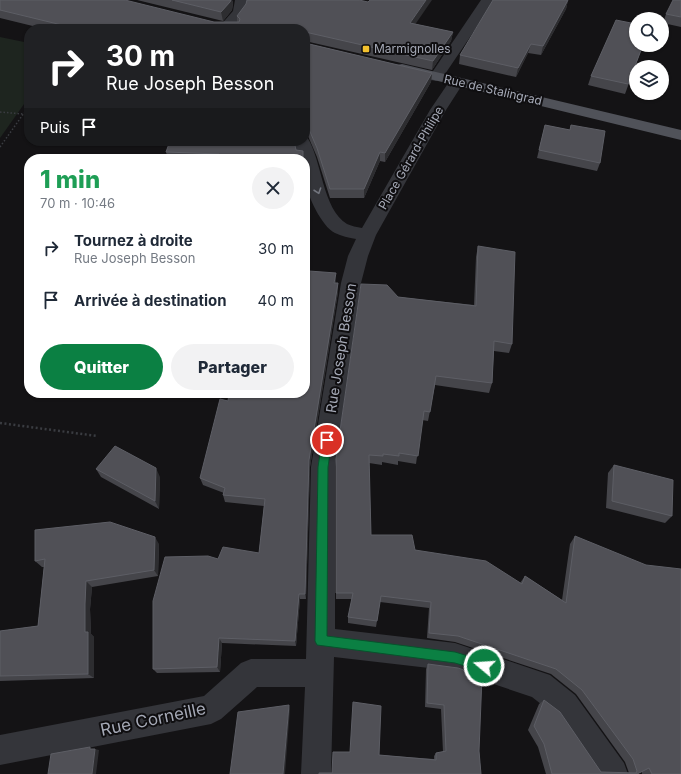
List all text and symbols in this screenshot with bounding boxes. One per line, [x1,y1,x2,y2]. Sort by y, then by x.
map controls [629,12,669,100]
button: search [629,12,669,52]
text: 30 m [106,39,175,73]
icon: right [40,40,92,92]
place label: Marmignolles [374,41,451,56]
marker: Marmignolles [361,44,371,54]
button: layers [629,60,669,100]
street label: Rue de Stalingrad [443,71,544,108]
text: Rue Joseph Besson [106,73,274,94]
street label: Place Gérard-Philipe [375,103,446,212]
icon: arrive [78,116,100,138]
text: Puis [40,118,70,137]
text: 1 min [40,165,100,194]
button: close [252,167,294,209]
one-way arrow [313,188,322,195]
text: 70 m · 10:46 [40,195,115,211]
text: Tournez à droite [74,231,193,250]
icon: right [40,237,62,259]
text: 30 m [258,239,294,258]
text: Rue Joseph Besson [74,250,196,266]
street label: Rue Joseph Besson [322,282,359,414]
icon: arrive [40,289,62,311]
text: Arrivée à destination [74,291,227,310]
text: 40 m [257,291,294,310]
button: Quitter [40,344,163,390]
button: Partager [171,344,294,390]
pin [310,423,344,457]
icon: arrive [316,429,338,451]
position arrow [463,645,505,687]
street label: Rue Corneille [98,698,208,740]

